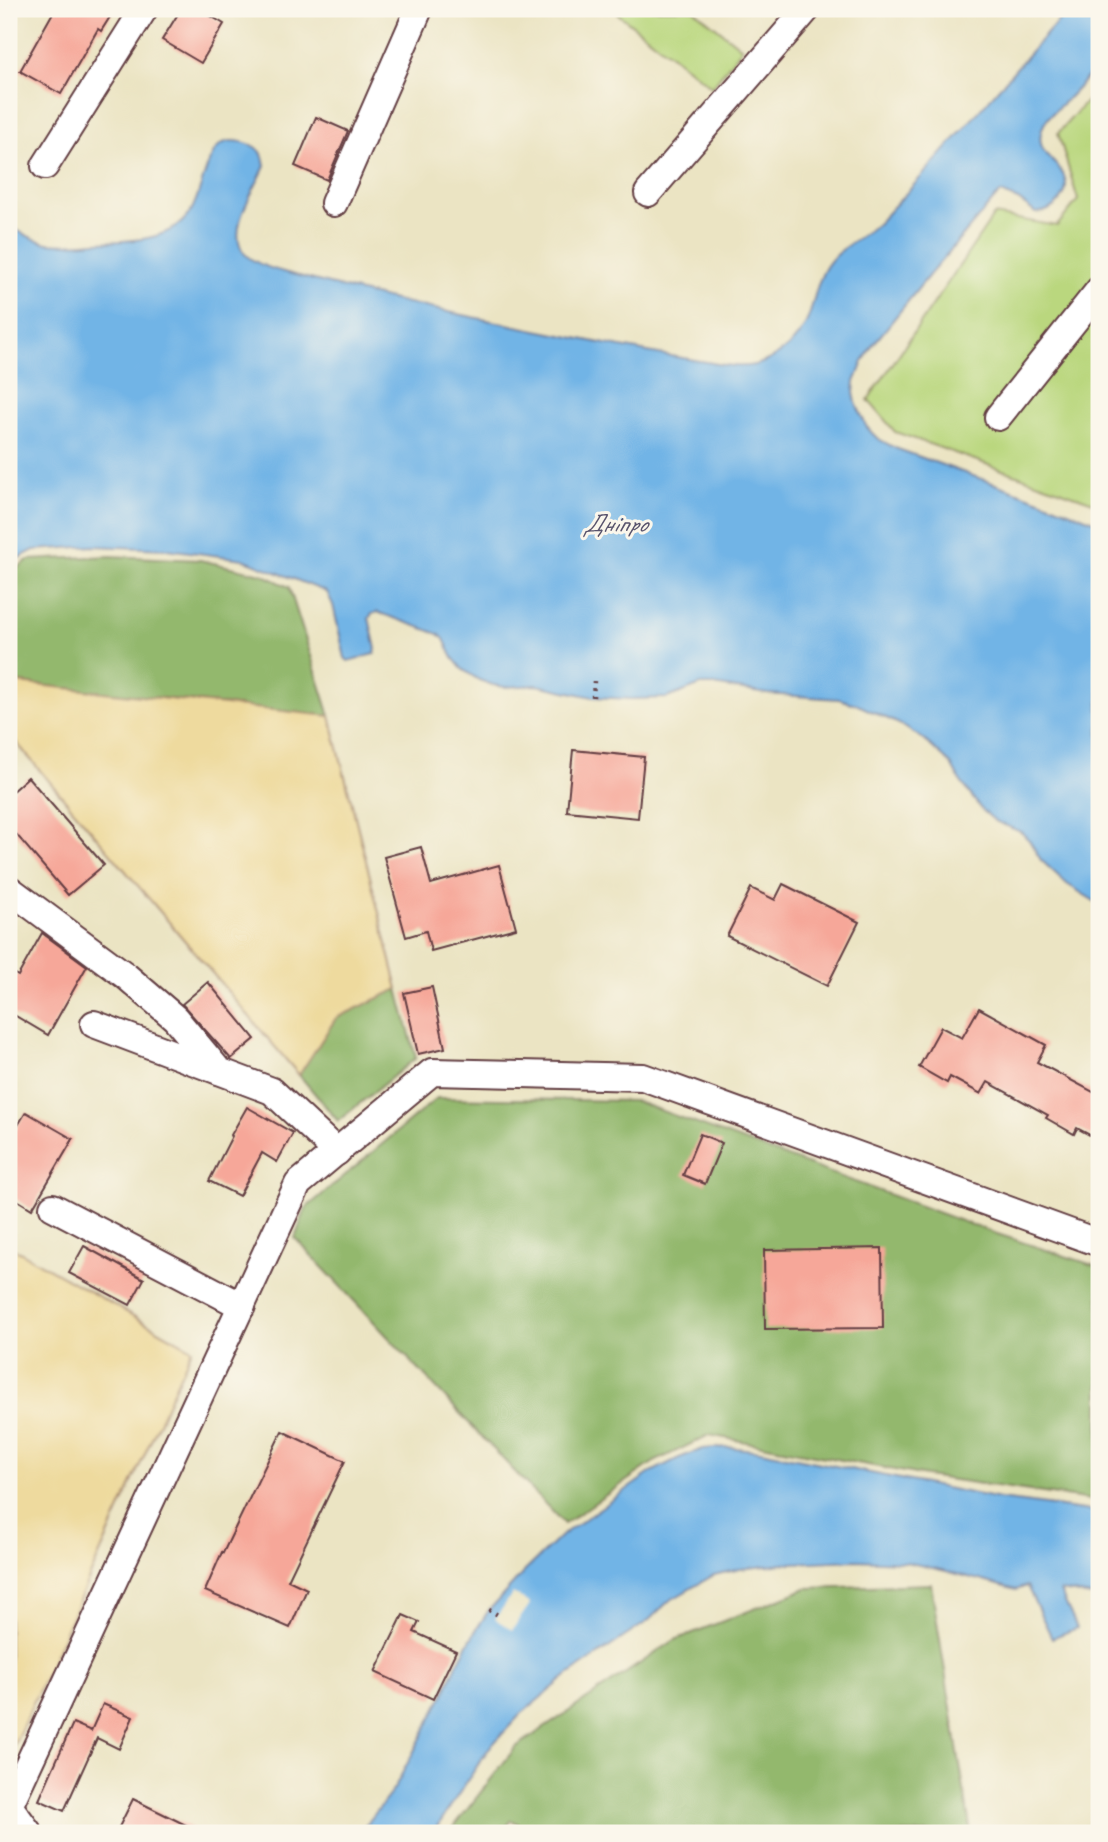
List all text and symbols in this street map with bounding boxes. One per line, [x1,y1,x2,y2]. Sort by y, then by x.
water label: Дніпро [582,507,651,540]

